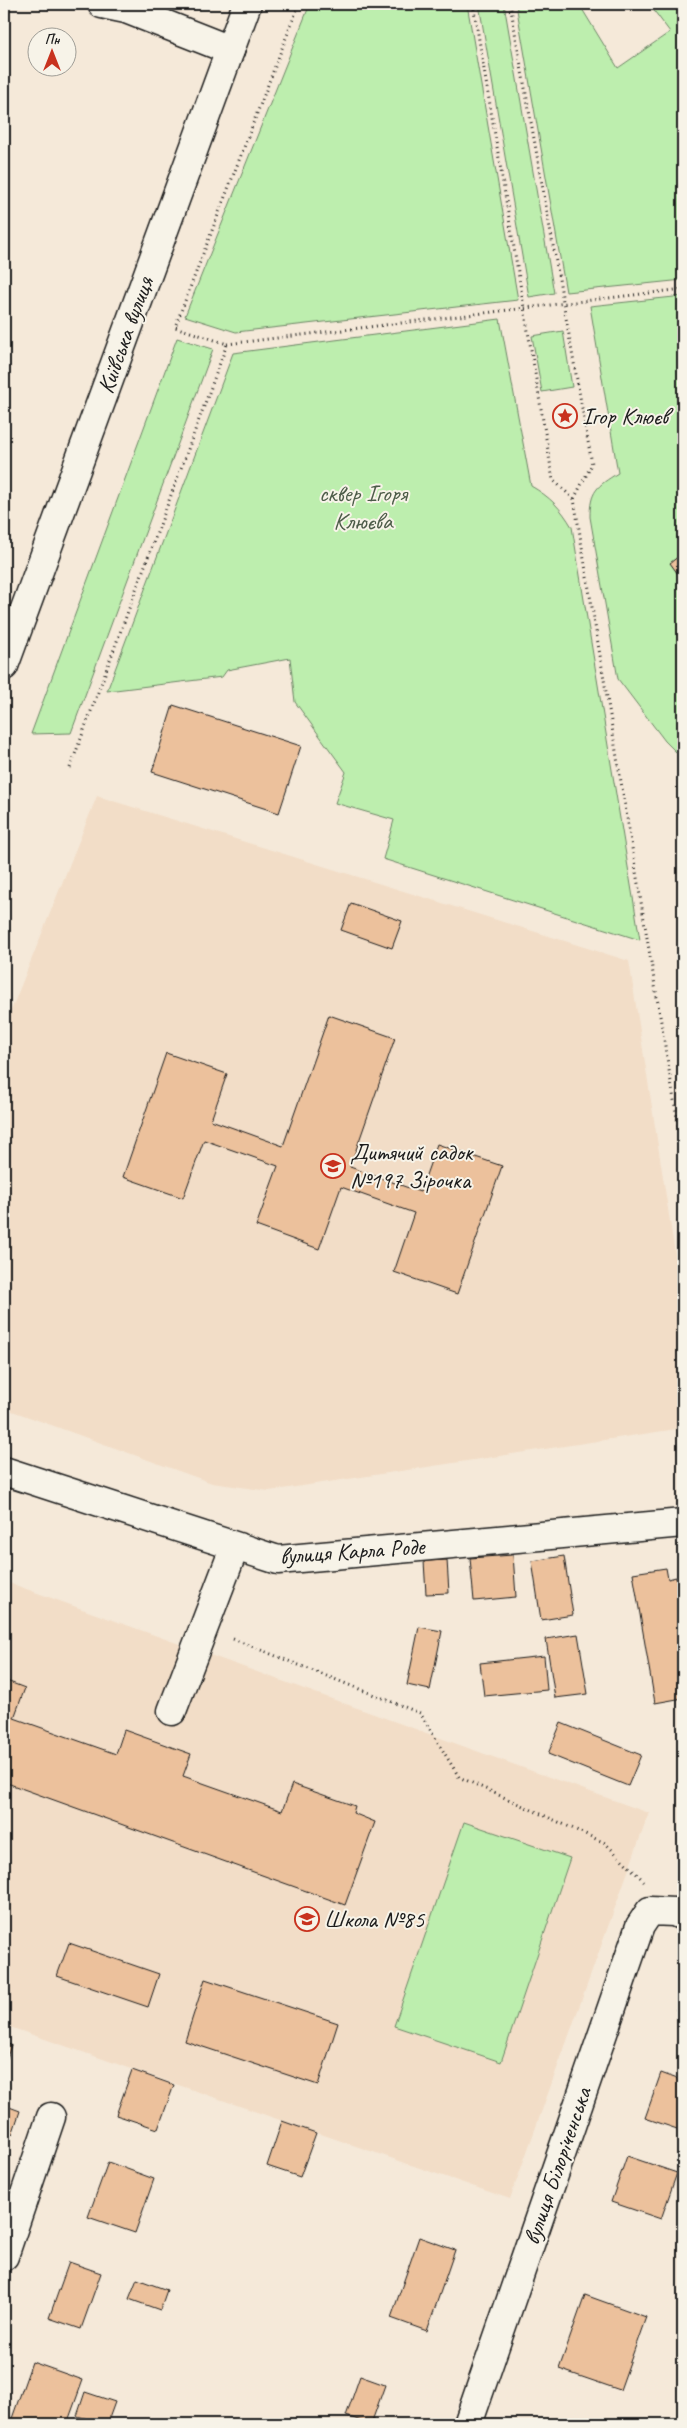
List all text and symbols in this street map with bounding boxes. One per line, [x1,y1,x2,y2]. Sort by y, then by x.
north arrow [28,28,78,78]
text: Пн [45,31,60,48]
street label: Київська вулиця [90,271,160,398]
place label: Ігор Клюєв [582,401,674,431]
place icon: Ігор Клюєв [552,403,578,429]
park label: сквер Ігоря Клюєва [319,478,409,536]
place label: Дитячий садок №197 Зірочка [350,1137,475,1195]
school or university icon: Дитячий садок №197 Зірочка [320,1153,346,1179]
street label: вулиця Карла Роде [279,1531,428,1571]
place label: Школа №85 [324,1904,425,1934]
school or university icon: Школа №85 [294,1906,320,1932]
street label: вулиця Білоріченська [516,2082,598,2248]

